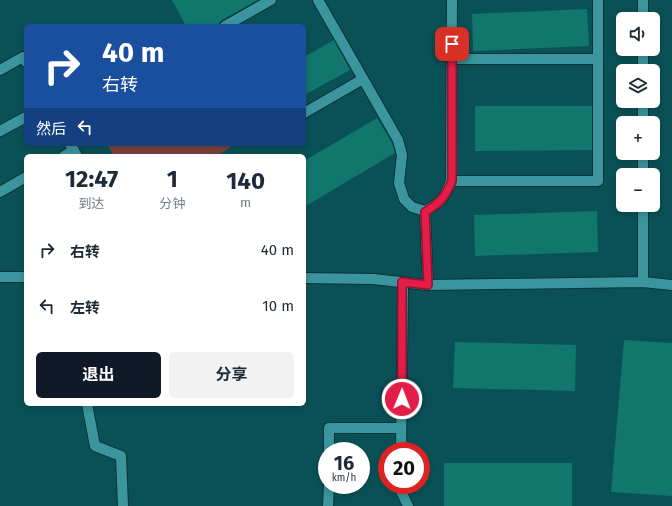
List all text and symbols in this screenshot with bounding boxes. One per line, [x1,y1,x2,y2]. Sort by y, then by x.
map controls [616,12,660,212]
button: sound [616,12,660,56]
pin [435,27,469,61]
icon: arrive [441,33,463,55]
text: 40 m [102,36,165,69]
icon: right [36,40,88,92]
button: layers [616,64,660,108]
text: 右转 [102,74,138,96]
icon: left [74,116,96,138]
button: + [616,116,660,160]
text: 然后 [36,120,66,138]
text: 12:47 [65,165,118,193]
text: 1 [167,165,178,193]
text: 140 [226,167,265,195]
button: − [616,168,660,212]
text: m [240,195,251,210]
text: 到达 [79,196,105,211]
text: 分钟 [159,196,185,211]
icon: right [36,239,58,261]
text: 40 m [261,241,294,259]
text: 右转 [70,243,100,261]
icon: left [36,295,58,317]
text: 10 m [262,297,294,315]
text: 左转 [70,299,100,317]
button: 退出 [36,352,161,398]
button: 分享 [169,352,294,398]
position arrow [381,378,423,420]
speed limit sign: 20 [378,442,430,494]
text: 16 [334,451,354,475]
text: km/h [332,472,356,484]

